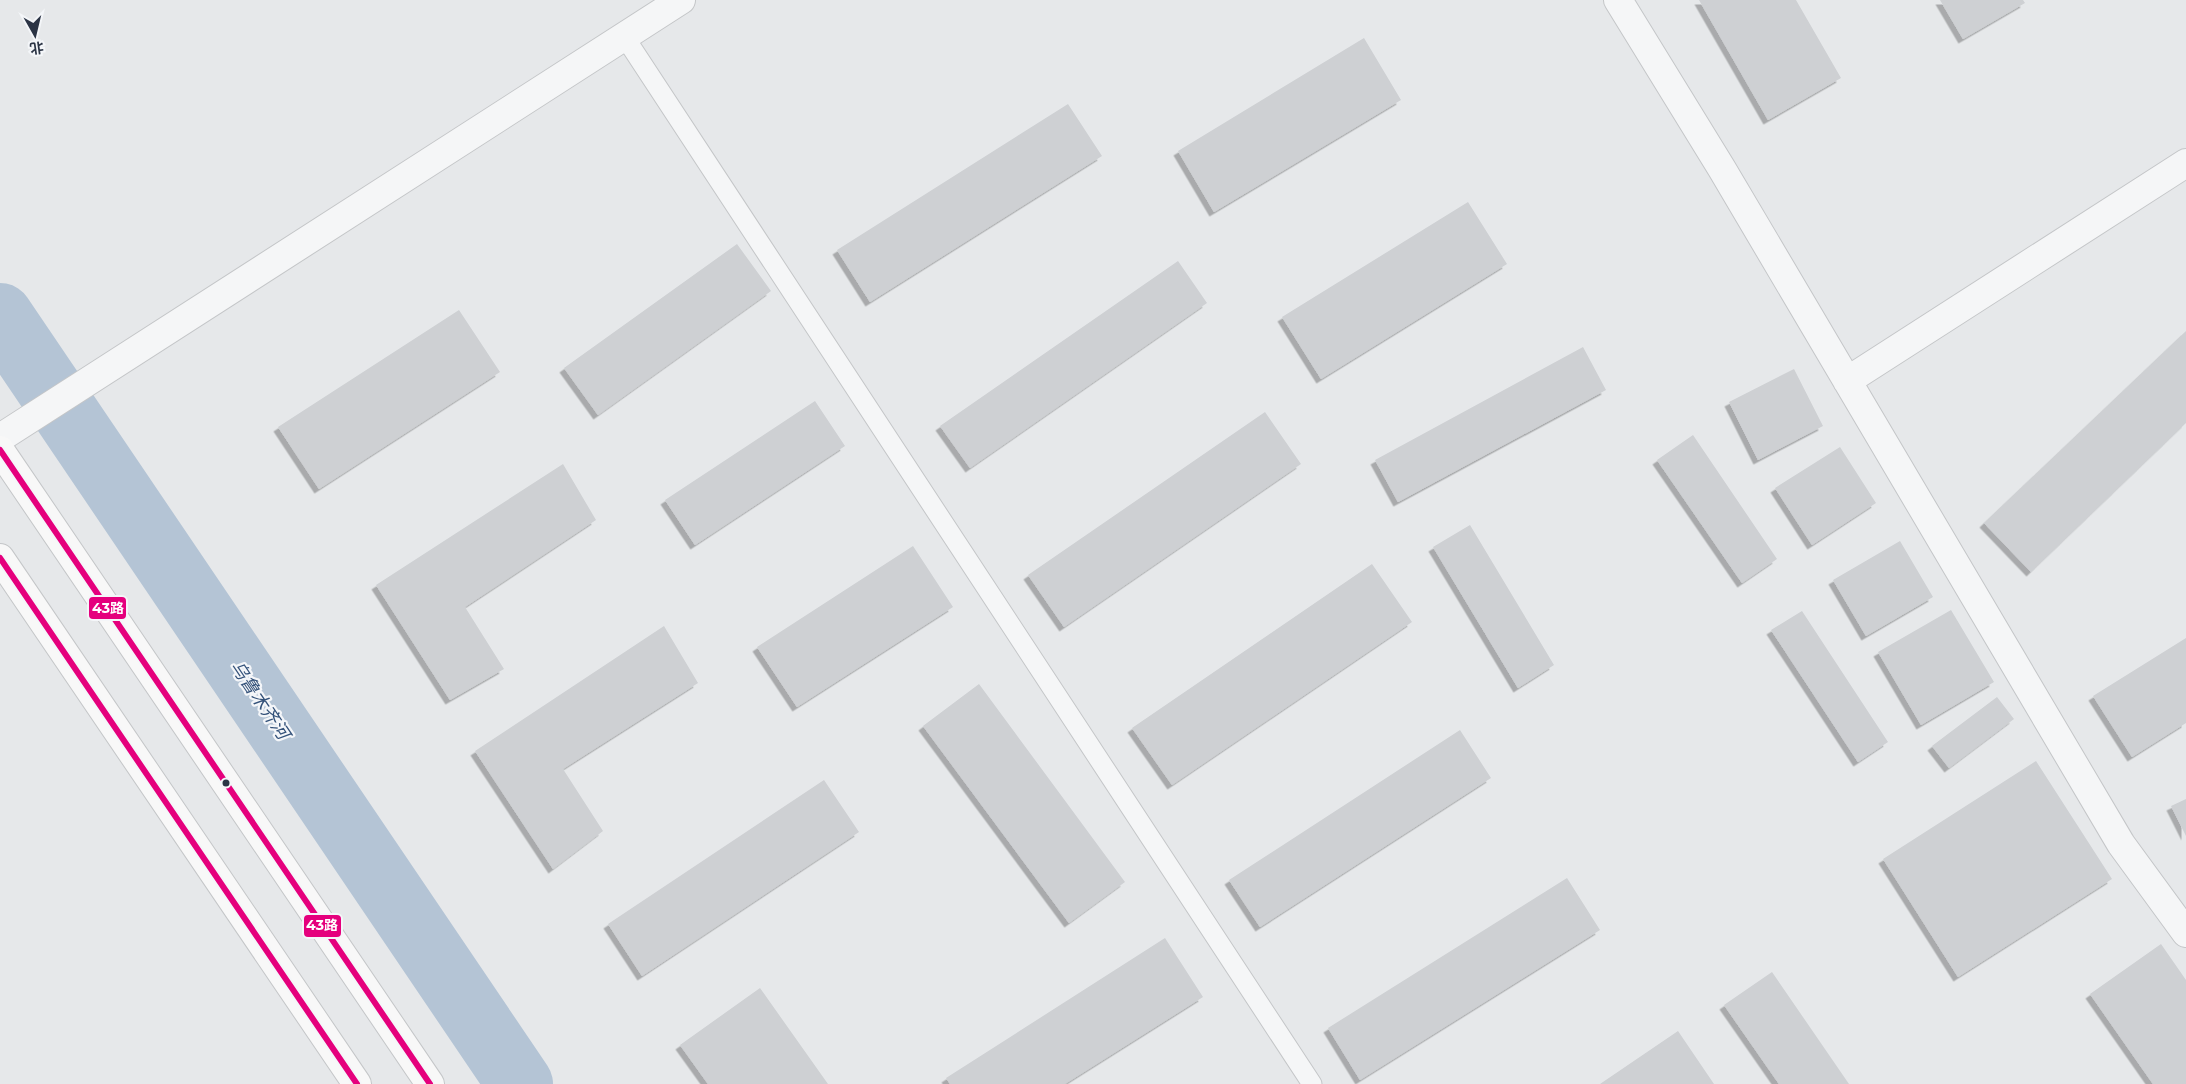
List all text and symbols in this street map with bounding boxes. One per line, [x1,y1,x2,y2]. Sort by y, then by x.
north arrow [10,10,60,60]
text: 北 [29,38,45,58]
line badge: 43路 [88,596,127,620]
text: 43路 [92,599,124,617]
water label: 乌鲁木齐河 [226,657,296,746]
unlabelled marker [221,778,231,788]
line badge: 43路 [303,914,342,938]
text: 43路 [306,916,338,934]

